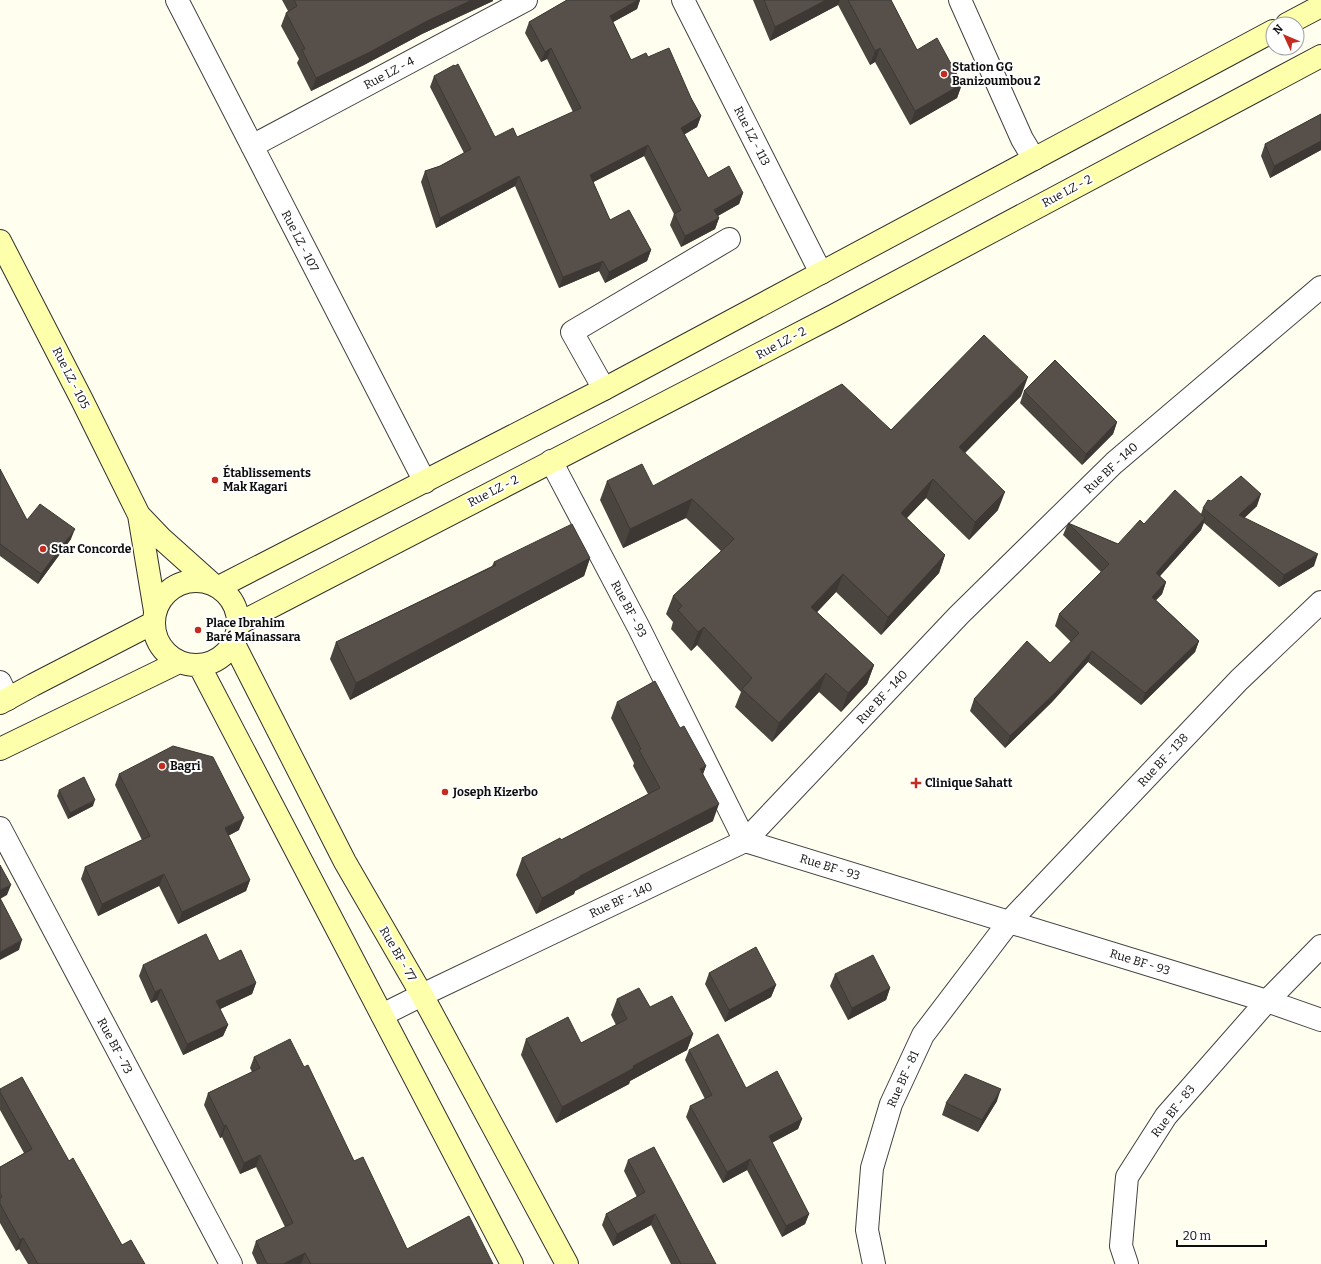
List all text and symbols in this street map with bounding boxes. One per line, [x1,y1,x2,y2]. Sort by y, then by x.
north arrow [1265,16,1305,56]
text: N [1271,21,1286,37]
street label: Rue LZ - 4 [361,54,417,92]
place label: Station GG Banizoumbou 2 [952,60,1041,88]
marker: Station GG Banizoumbou 2 [939,69,949,79]
street label: Rue LZ - 113 [731,104,773,168]
street label: Rue LZ - 2 [1040,172,1094,210]
street label: Rue LZ - 107 [279,208,321,274]
street label: Rue LZ - 2 [754,324,808,362]
street label: Rue LZ - 105 [49,345,93,411]
street label: Rue BF - 140 [1081,440,1141,496]
place label: Établissements Mak Kagari [223,464,311,494]
street label: Rue LZ - 2 [465,472,521,510]
marker: Établissements Mak Kagari [210,475,220,485]
place label: Star Concorde [51,542,132,556]
marker: Star Concorde [38,544,48,554]
street label: Rue BF - 93 [608,578,650,640]
place label: Place Ibrahim Baré Mainassara [206,616,301,644]
marker: Place Ibrahim Baré Mainassara [193,625,203,635]
street label: Rue BF - 140 [854,667,910,727]
street label: Rue BF - 138 [1135,731,1191,789]
place label: Bagri [170,759,201,773]
marker: Bagri [157,761,167,771]
place label: Clinique Sahatt [925,776,1013,790]
marker: Clinique Sahatt [910,777,922,789]
place label: Joseph Kizerbo [452,785,538,799]
marker: Joseph Kizerbo [440,787,450,797]
street label: Rue BF - 93 [798,851,862,883]
street label: Rue BF - 140 [587,879,655,921]
street label: Rue BF - 77 [377,924,419,984]
street label: Rue BF - 93 [1108,946,1172,978]
street label: Rue BF - 73 [94,1016,136,1076]
street label: Rue BF - 81 [884,1048,922,1110]
street label: Rue BF - 83 [1148,1082,1198,1140]
scale bar [1177,1222,1266,1248]
text: 20 m [1183,1229,1212,1243]

